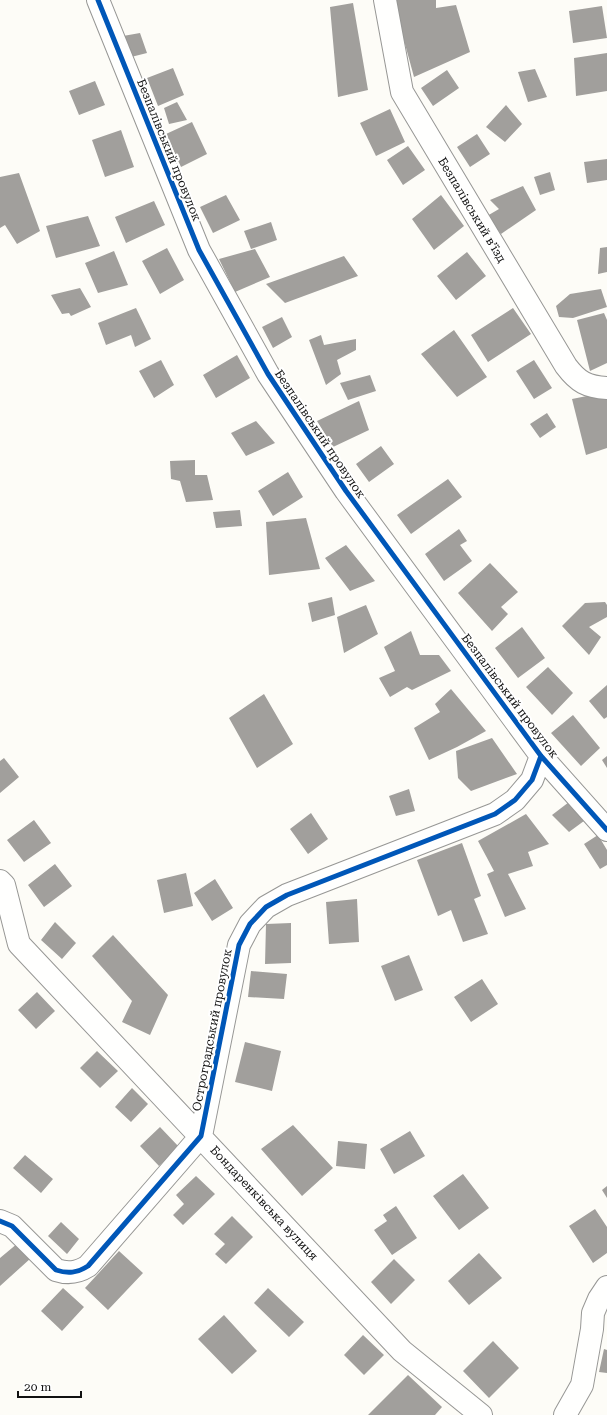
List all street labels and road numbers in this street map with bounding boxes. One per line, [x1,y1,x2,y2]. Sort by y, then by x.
street label: Безпалівський провулок [134,77,204,223]
street label: Безпалівський в’їзд [435,155,509,265]
street label: Безпалівський провулок [272,367,369,501]
street label: Безпалівський провулок [459,631,562,761]
street label: Остроградський провулок [189,947,235,1112]
street label: Бондаренківська вулиця [207,1143,321,1263]

